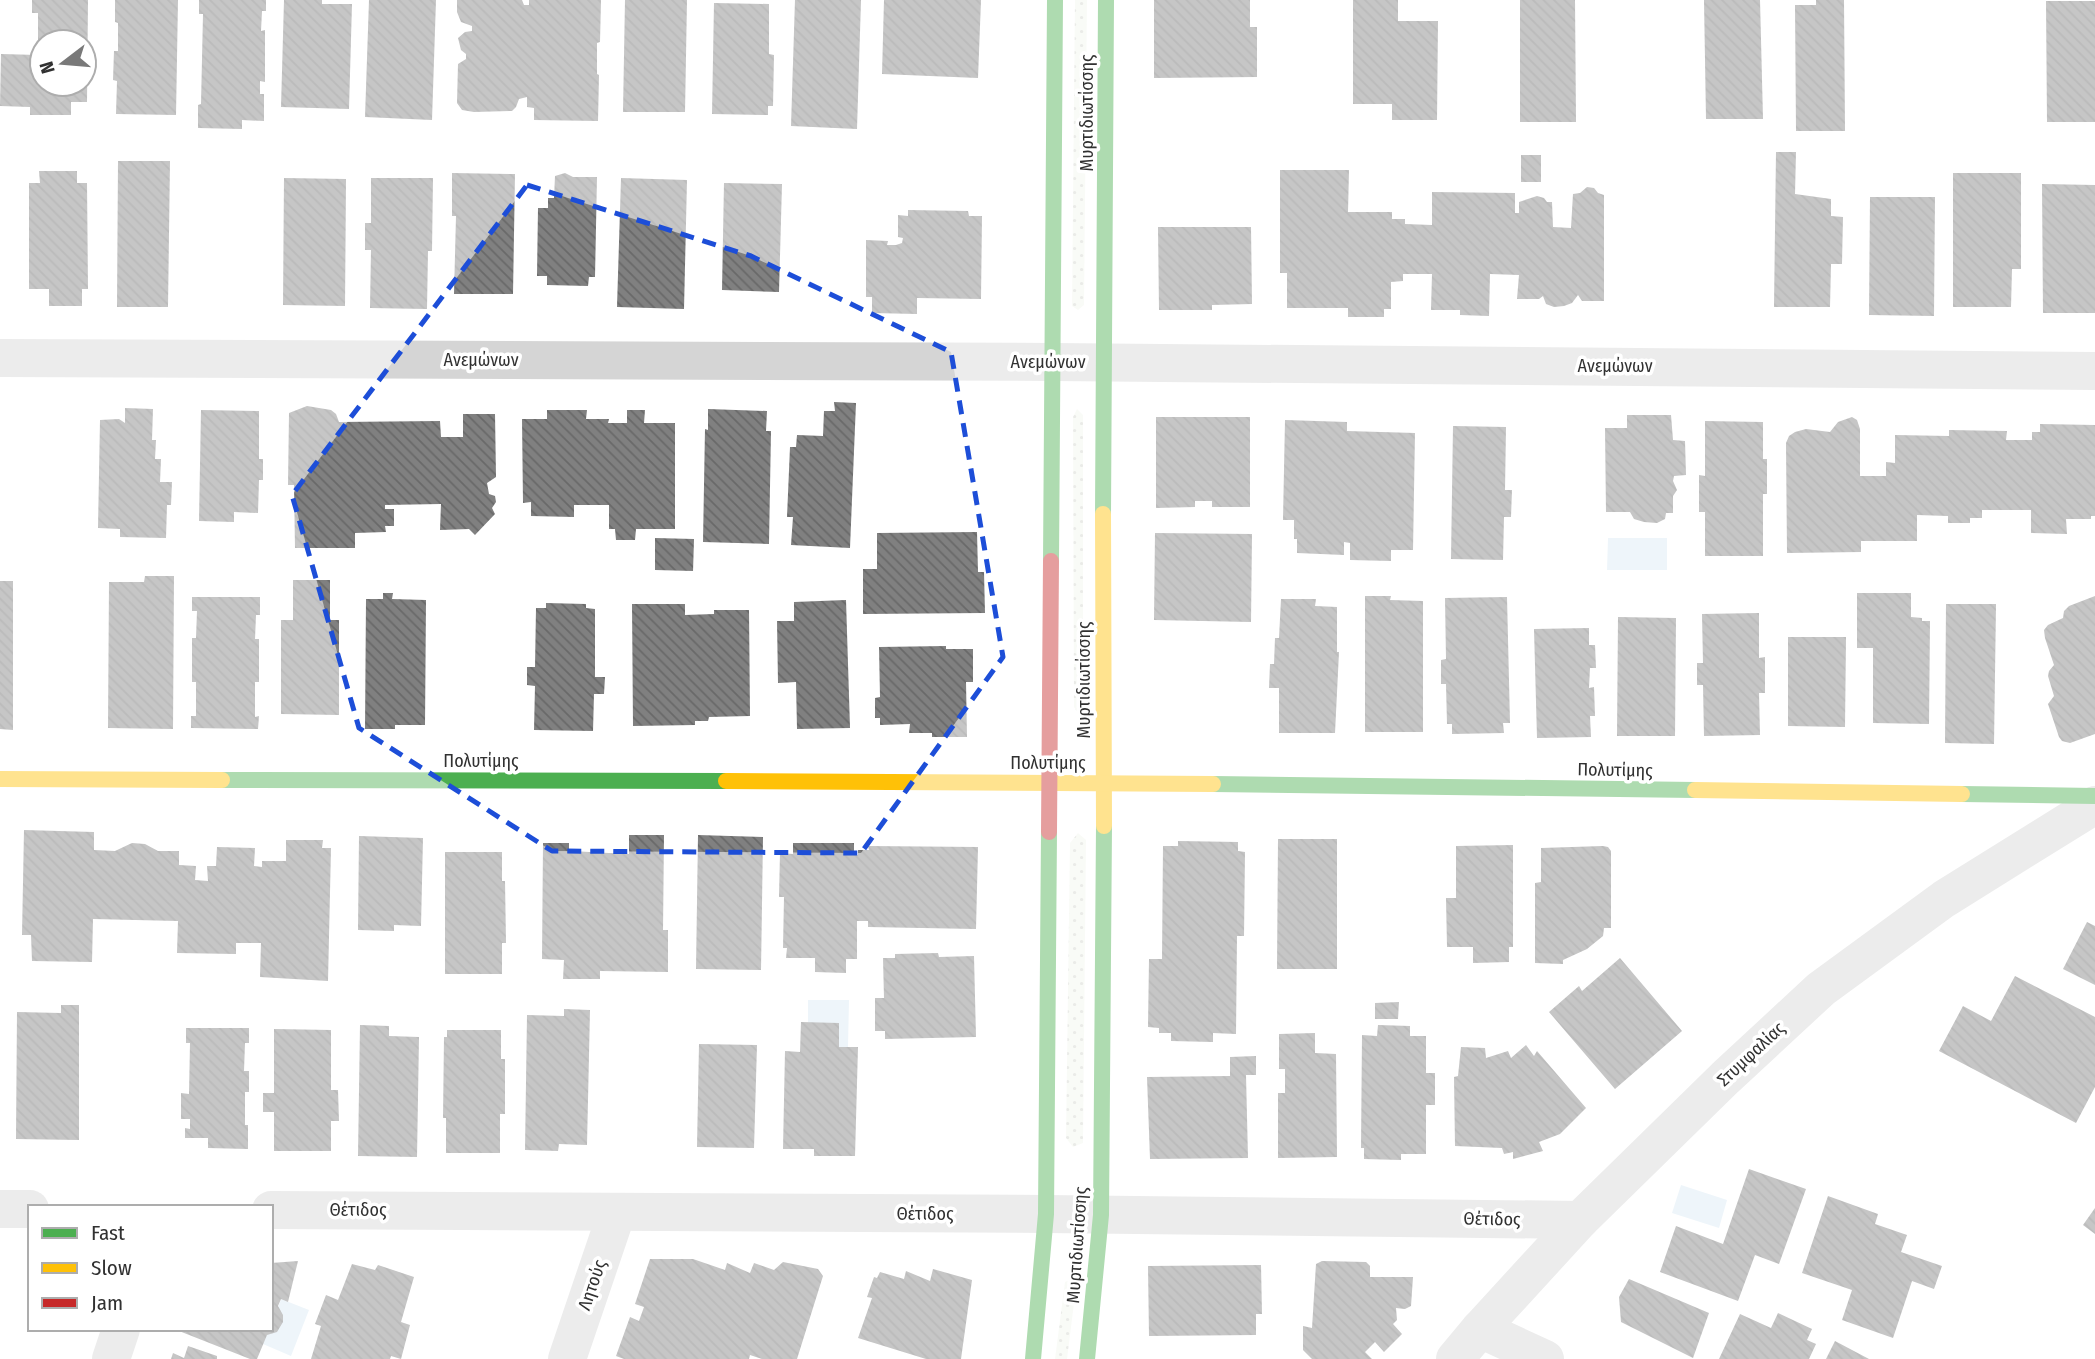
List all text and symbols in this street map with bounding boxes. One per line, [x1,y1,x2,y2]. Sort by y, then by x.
north arrow [28,28,98,98]
street label: Μυρτιδιωτίσσης [1076,54,1098,172]
text: N [35,59,60,76]
street label: Ανεμώνων [443,349,519,371]
street label: Ανεμώνων [1010,351,1086,373]
street label: Ανεμώνων [1577,355,1653,377]
street label: Μυρτιδιωτίσσης [1073,621,1095,739]
street label: Πολυτίμης [443,750,519,772]
street label: Πολυτίμης [1010,752,1086,774]
street label: Πολυτίμης [1577,758,1653,782]
street label: Στυμφαλίας [1713,1017,1790,1091]
street label: Μυρτιδιωτίσσης [1062,1185,1092,1304]
street label: Θέτιδος [329,1199,387,1221]
street label: Θέτιδος [896,1203,954,1225]
legend [28,1205,273,1331]
street label: Θέτιδος [1463,1208,1521,1231]
text: Fast [91,1220,125,1246]
text: Slow [91,1255,132,1281]
street label: Λητούς [573,1256,611,1313]
text: Jam [91,1290,123,1316]

